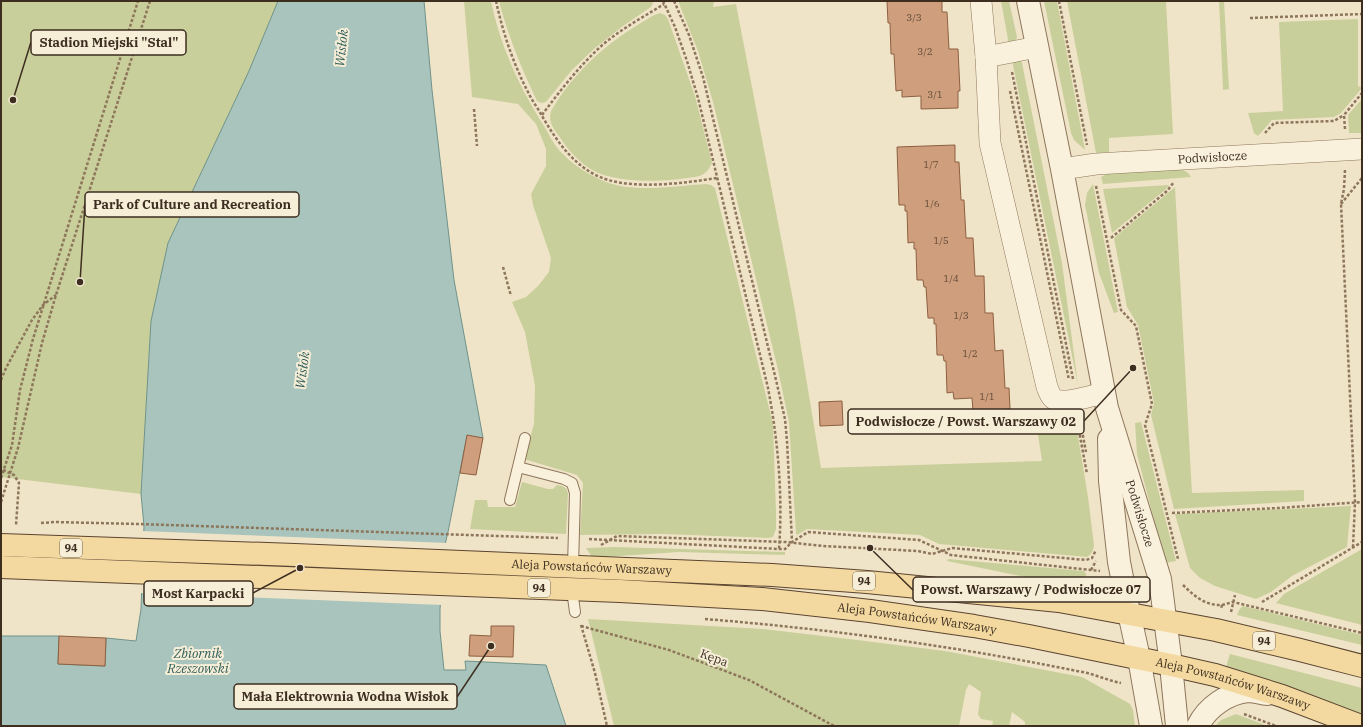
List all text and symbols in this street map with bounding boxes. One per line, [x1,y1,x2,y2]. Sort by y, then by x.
house number: 3/3 [906,11,922,24]
water label: Wisłok [331,28,352,68]
callout: Stadion Miejski "Stal" [31,30,186,55]
text: Stadion Miejski "Stal" [40,34,178,51]
house number: 3/2 [917,45,933,58]
house number: 3/1 [927,88,943,101]
street label: Podwisłocze [1177,147,1248,166]
house number: 1/7 [923,158,939,171]
callout: Park of Culture and Recreation [85,192,299,217]
text: Park of Culture and Recreation [93,196,291,213]
house number: 1/6 [924,197,940,210]
house number: 1/5 [933,234,949,247]
house number: 1/4 [943,272,959,285]
house number: 1/3 [953,309,969,322]
house number: 1/2 [962,347,978,360]
water label: Wisłok [291,350,314,390]
house number: 1/1 [979,390,995,403]
callout: Podwisłocze / Powst. Warszawy 02 [848,409,1084,434]
text: Podwisłocze / Powst. Warszawy 02 [856,413,1076,430]
street label: Podwisłocze [1123,478,1158,549]
road number: 94 [60,539,82,557]
street label: Aleja Powstańców Warszawy [511,556,673,578]
road number: 94 [853,572,875,590]
callout: Powst. Warszawy / Podwisłocze 07 [913,577,1150,602]
road number: 94 [528,579,550,597]
callout: Most Karpacki [144,581,253,606]
text: Powst. Warszawy / Podwisłocze 07 [921,581,1142,598]
text: Most Karpacki [152,585,245,602]
street label: Aleja Powstańców Warszawy [837,599,998,637]
road number: 94 [1253,632,1275,650]
water label: Zbiornik Rzeszowski [166,645,229,677]
street label: Kępa [698,646,731,670]
street label: Aleja Powstańców Warszawy [1154,654,1313,713]
callout: Mała Elektrownia Wodna Wisłok [234,684,457,709]
text: Mała Elektrownia Wodna Wisłok [242,688,449,705]

